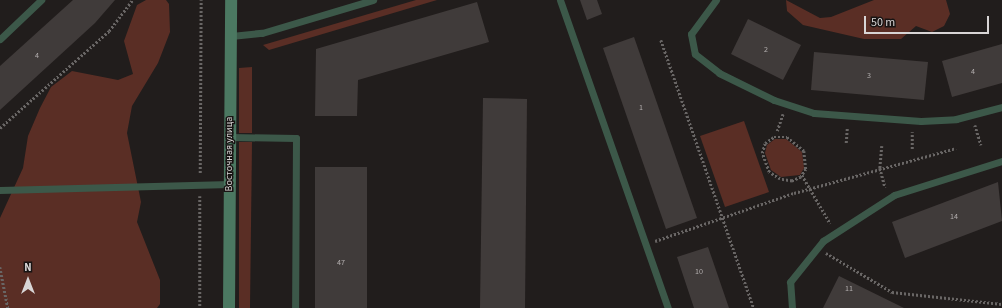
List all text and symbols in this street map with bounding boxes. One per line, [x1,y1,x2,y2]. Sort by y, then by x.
scale bar [866,8,991,34]
text: 50 m [871,14,895,31]
house number: 2 [764,45,768,55]
house number: 4 [35,51,39,61]
house number: 4 [971,67,975,77]
house number: 3 [867,71,871,81]
house number: 1 [639,103,643,113]
street label: Восточная улица [224,117,236,191]
house number: 14 [950,212,958,222]
house number: 47 [337,258,345,268]
north arrow [8,260,48,300]
text: N [24,260,32,275]
house number: 10 [695,267,703,277]
house number: 11 [845,284,853,294]

